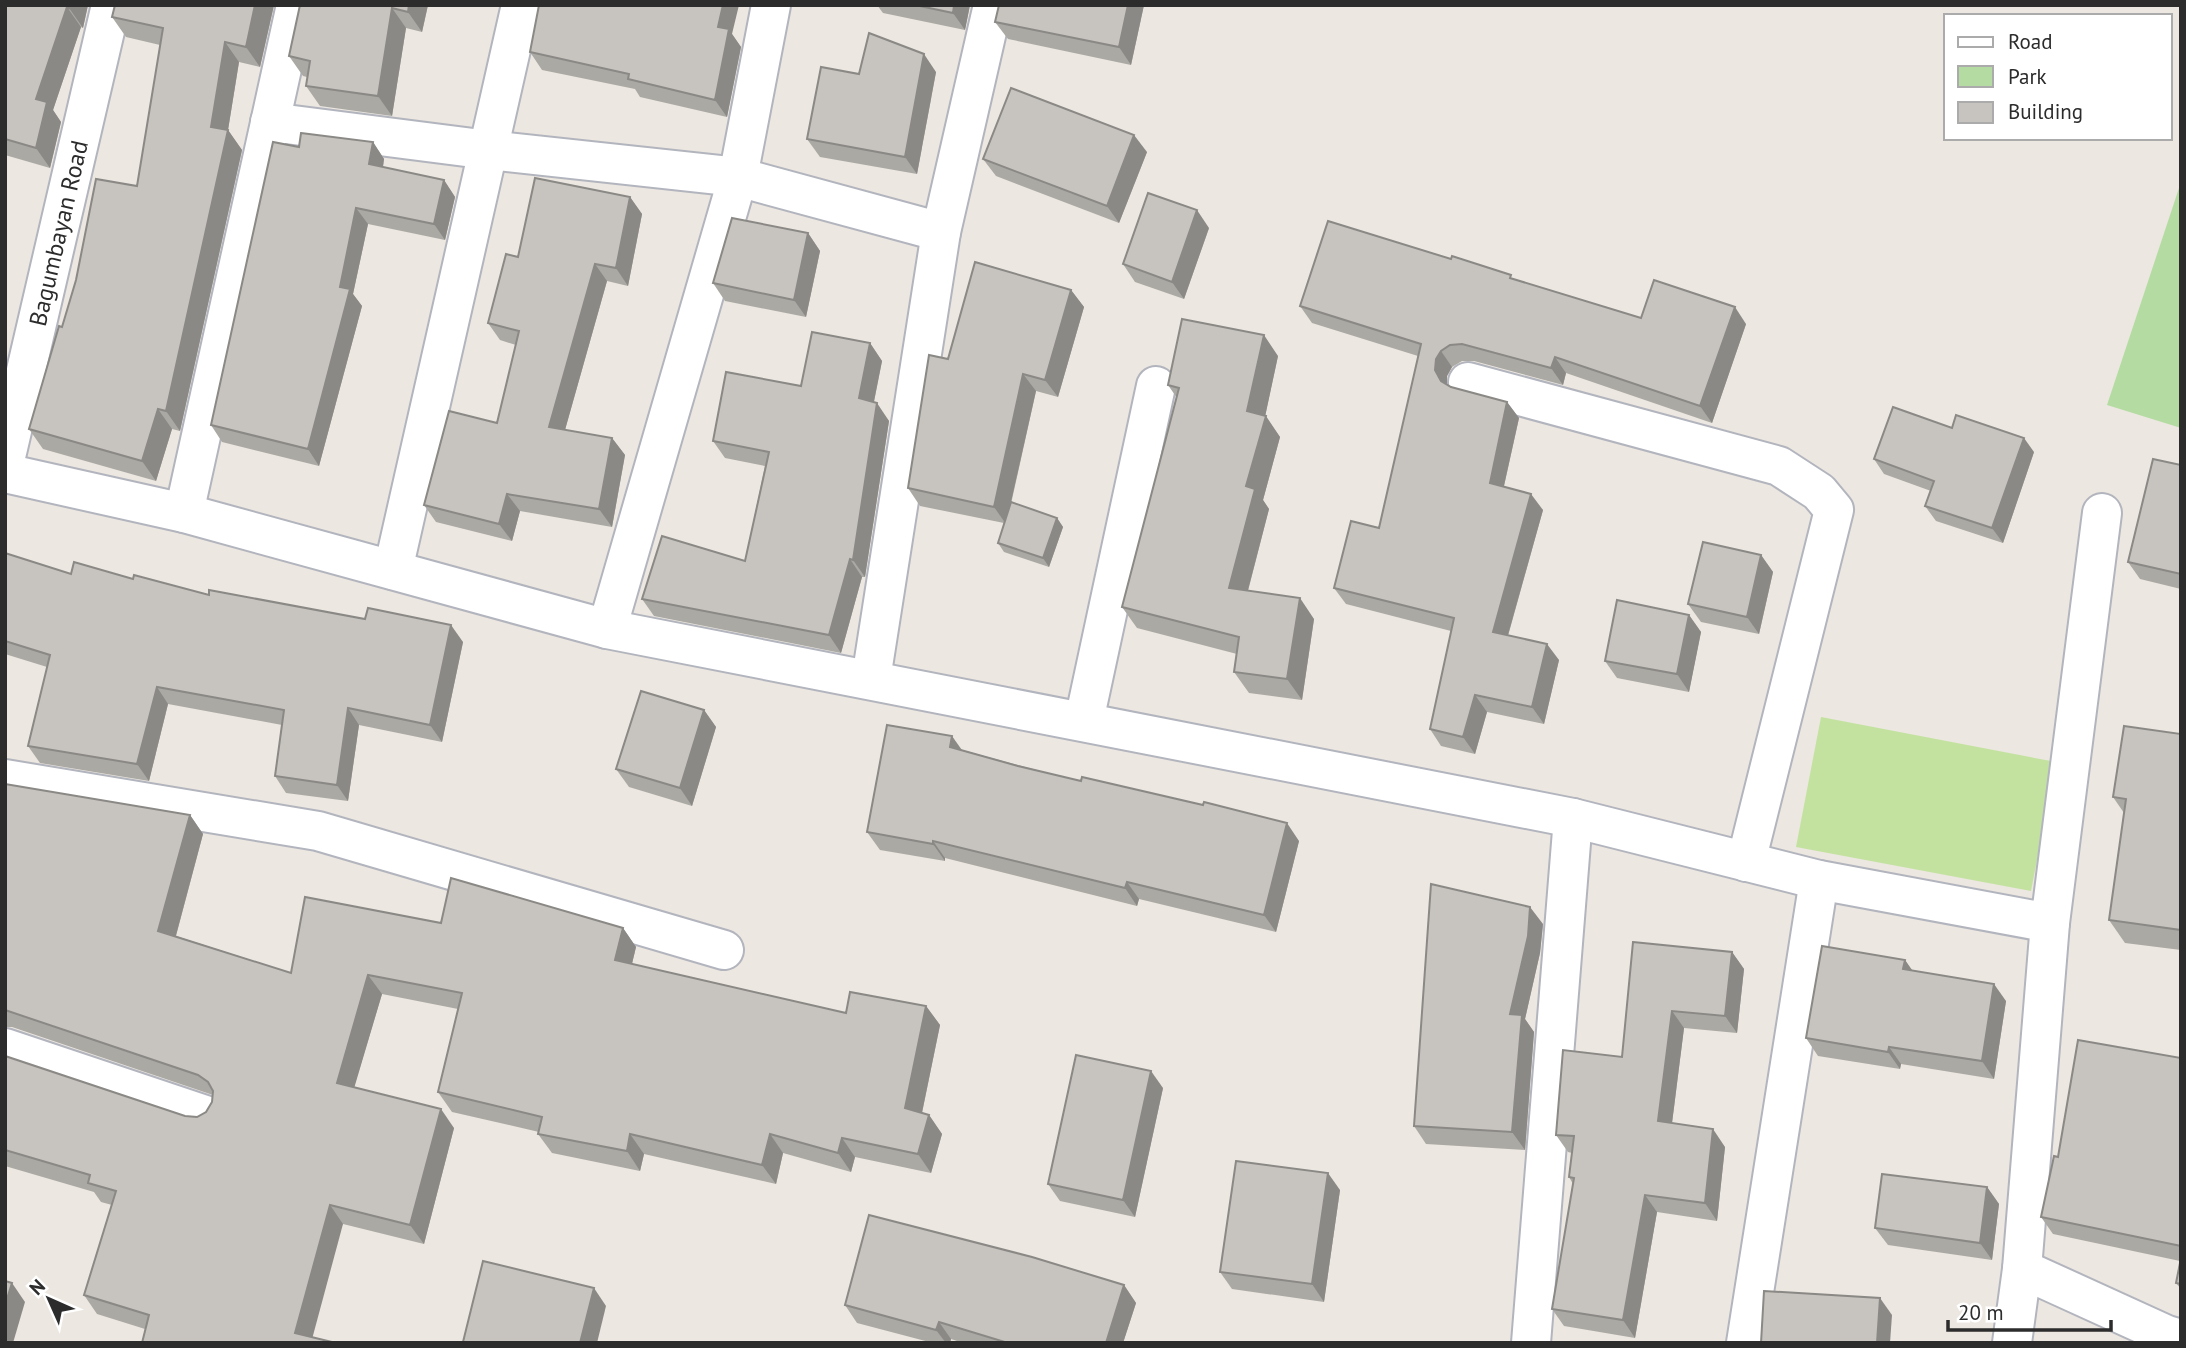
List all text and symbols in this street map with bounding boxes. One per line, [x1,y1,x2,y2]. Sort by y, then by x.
legend [1944,14,2172,140]
text: Road [2008,28,2052,55]
text: Park [2008,63,2047,90]
text: Building [2008,98,2083,125]
street label: Bagumbayan Road [21,137,95,329]
north arrow [14,1264,84,1334]
text: N [24,1274,50,1300]
scale bar [1948,1288,2111,1332]
text: 20 m [1958,1299,2004,1326]

